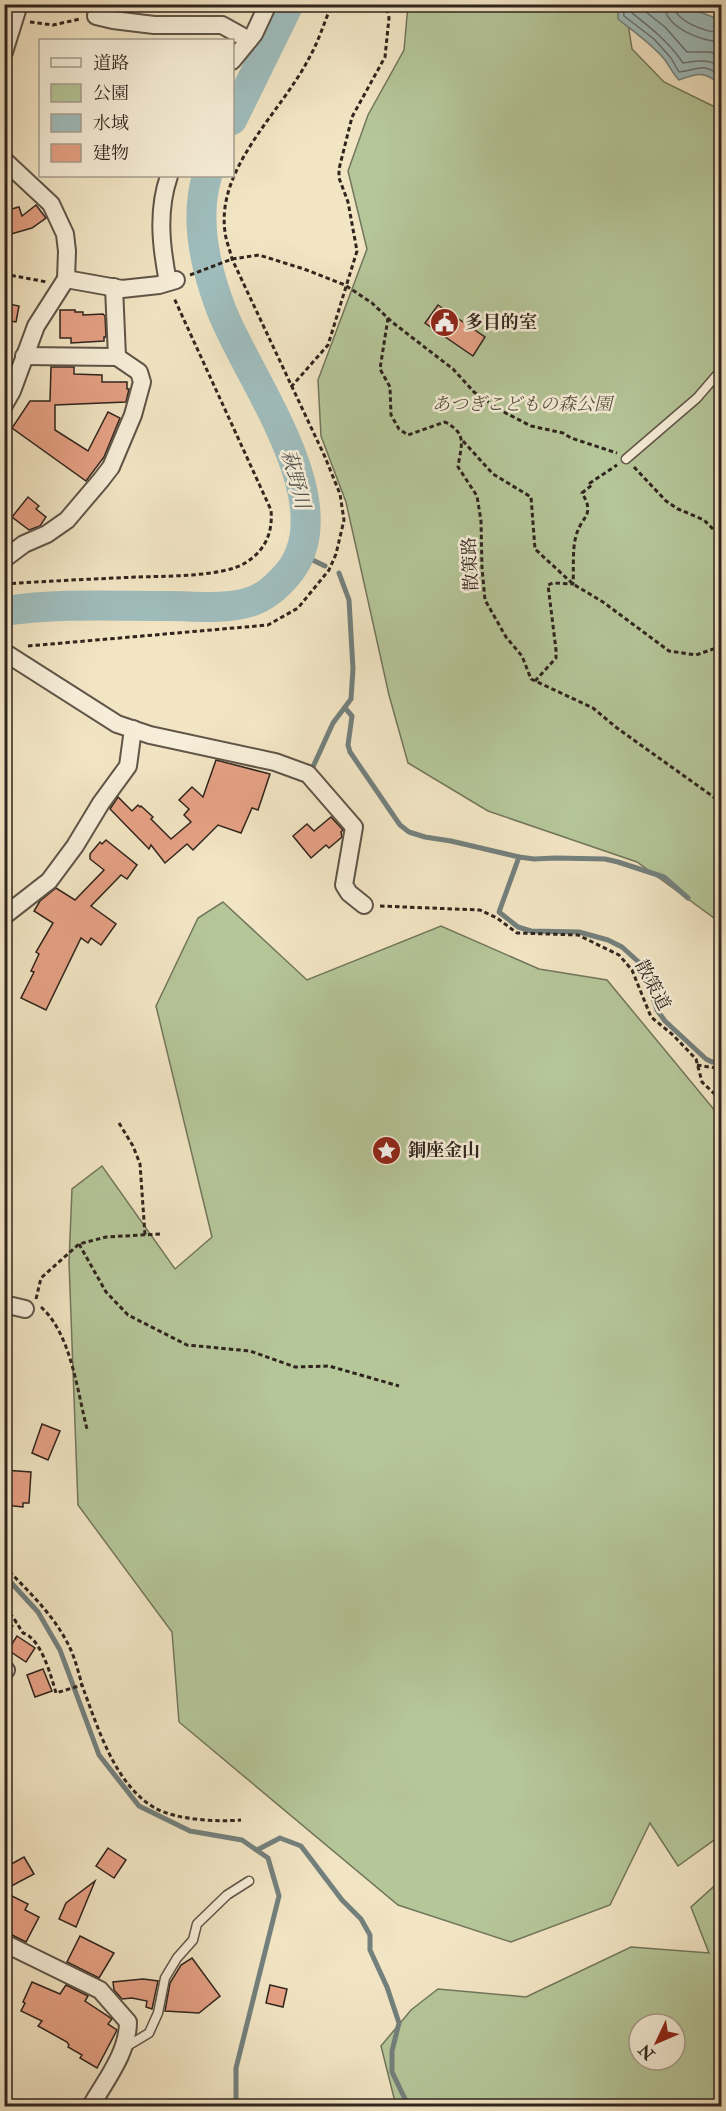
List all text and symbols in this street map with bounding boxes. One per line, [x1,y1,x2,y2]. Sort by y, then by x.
legend [39,39,234,177]
text: 道路 [93,52,129,75]
text: 公園 [93,82,129,105]
text: 水域 [93,112,129,135]
text: 建物 [93,142,129,165]
public building icon: 多目的室 [428,306,460,338]
place label: 多目的室 [465,311,537,334]
park label: あつぎこどもの森公園 [432,393,615,416]
water label: 萩野川 [276,447,316,513]
street label: 散策路 [458,536,483,592]
street label: 散策道 [630,956,675,1014]
place icon: 銅座金山 [371,1134,403,1166]
place label: 銅座金山 [408,1139,480,1162]
north arrow [627,2012,687,2072]
text: N [634,2039,660,2065]

